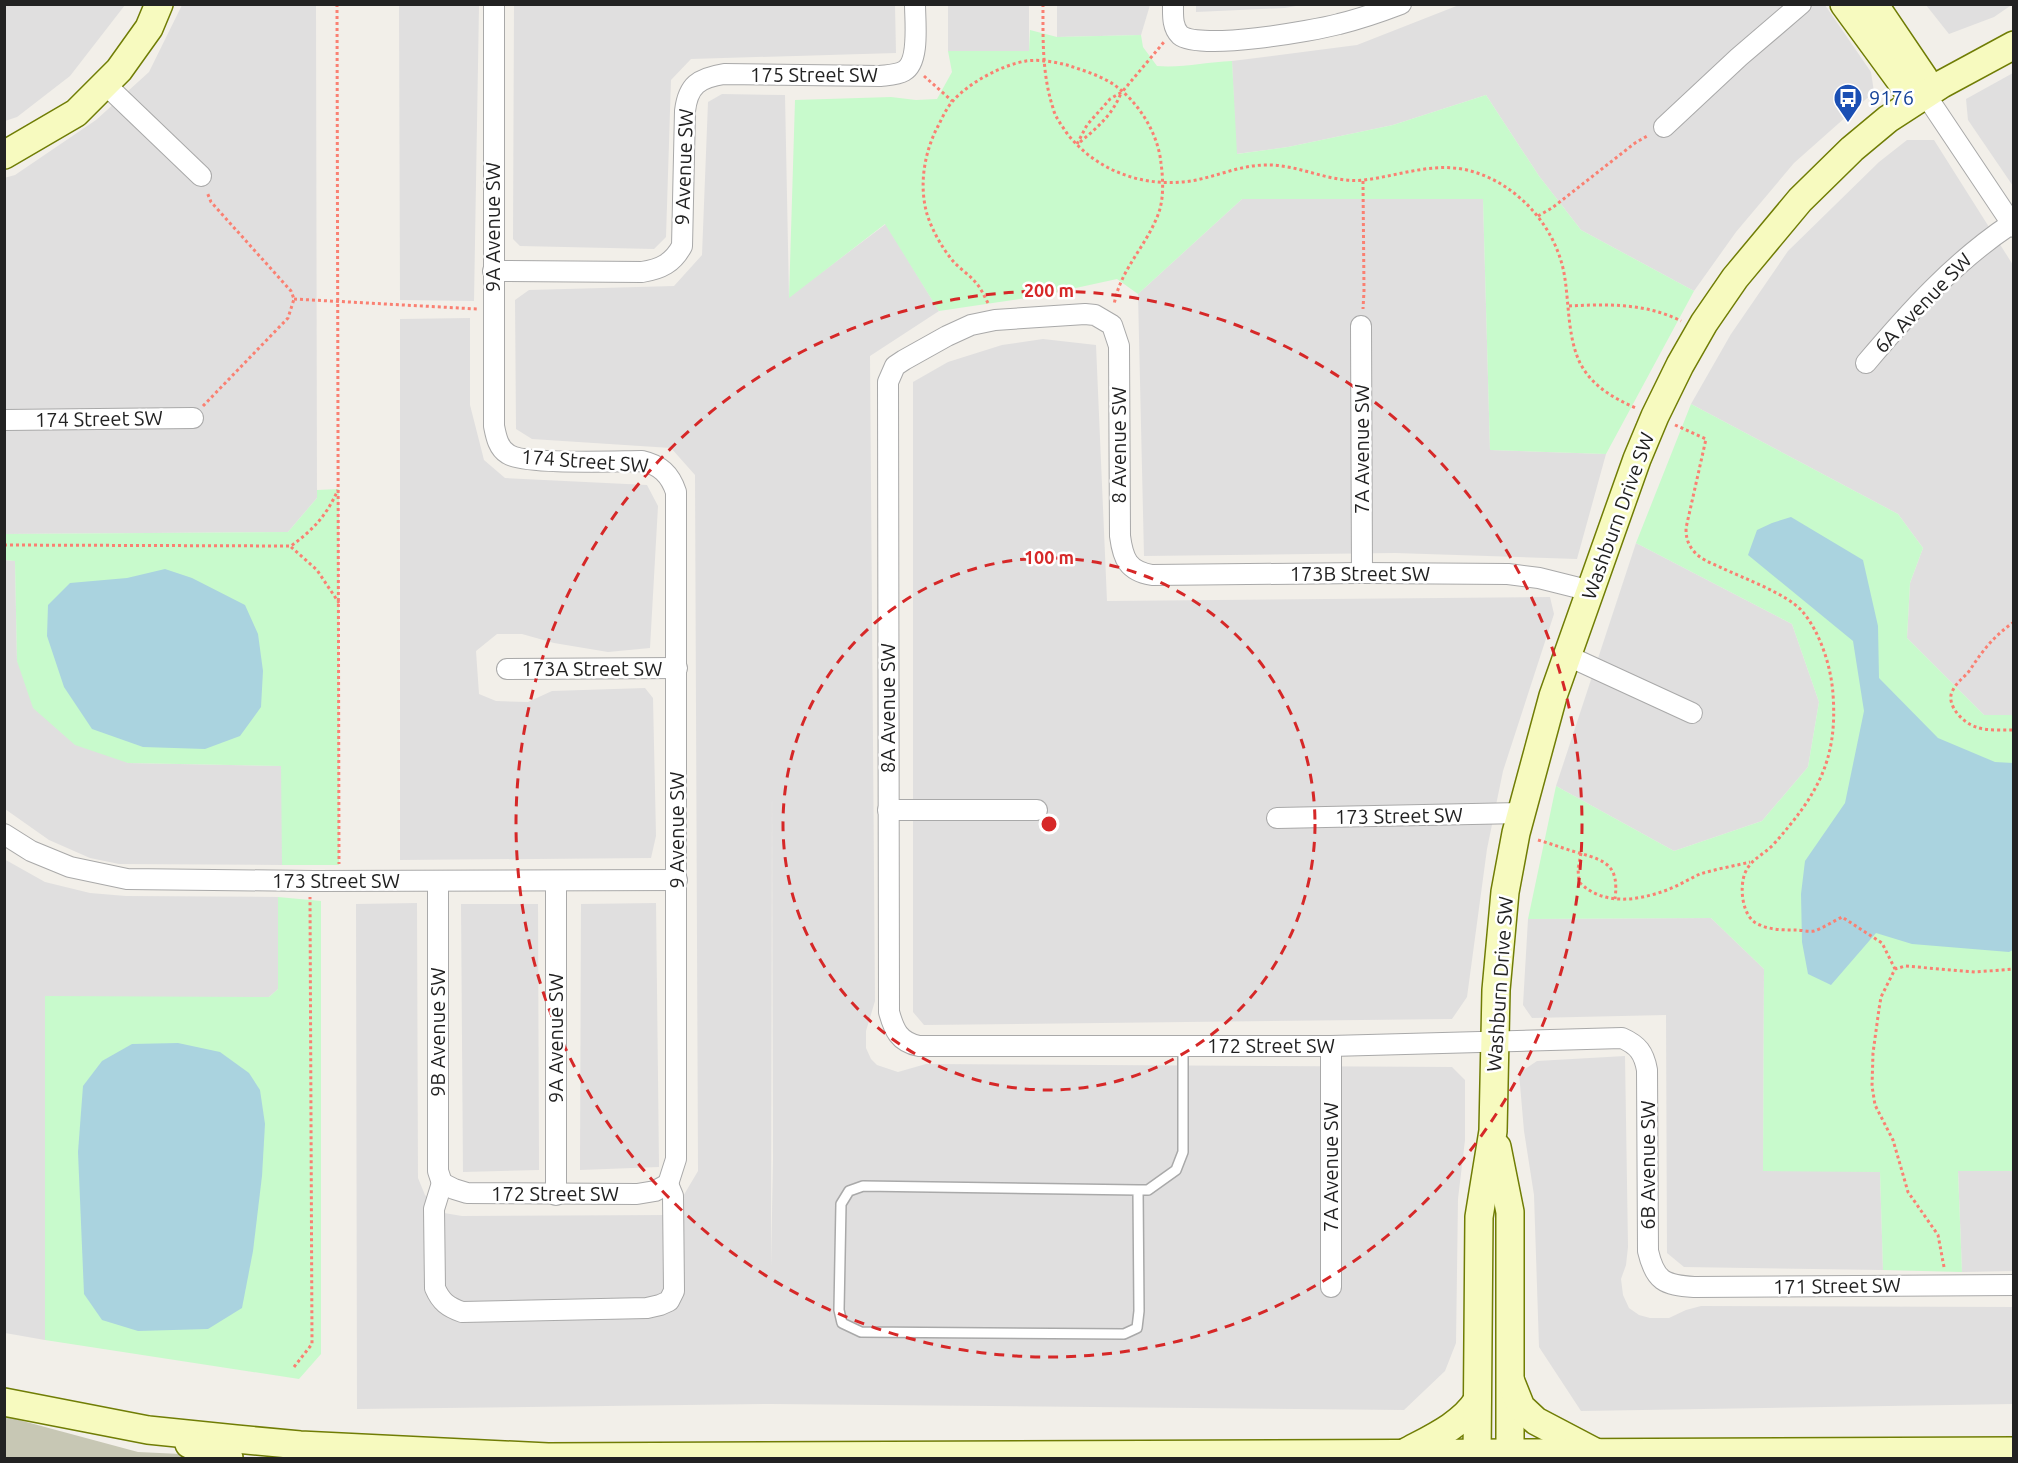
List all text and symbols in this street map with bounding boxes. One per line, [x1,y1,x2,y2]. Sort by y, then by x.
street label: 175 Street SW [750,63,878,86]
bus stop icon: 9176 [1832,82,1864,124]
place label: 9176 [1869,86,1914,109]
street label: 9 Avenue SW [670,108,697,226]
street label: 9A Avenue SW [481,162,504,292]
street label: 6A Avenue SW [1869,248,1976,357]
text: 200 m [1024,280,1074,300]
street label: 7A Avenue SW [1350,384,1373,514]
street label: 8 Avenue SW [1107,387,1130,503]
street label: 174 Street SW [35,406,163,431]
street label: Washburn Drive SW [1577,429,1658,602]
street label: 174 Street SW [520,445,650,476]
text: 100 m [1024,547,1074,567]
street label: 173B Street SW [1290,562,1430,585]
street label: 8A Avenue SW [876,643,899,773]
street label: 173A Street SW [522,657,662,680]
street label: 9 Avenue SW [665,772,688,888]
street label: 173 Street SW [1335,803,1463,828]
centre of rings [1039,814,1059,834]
street label: 173 Street SW [272,869,400,892]
street label: Washburn Drive SW [1482,895,1517,1073]
street label: 9B Avenue SW [426,967,449,1097]
street label: 9A Avenue SW [544,973,567,1103]
street label: 172 Street SW [1207,1034,1335,1057]
street label: 6B Avenue SW [1636,1100,1659,1230]
street label: 7A Avenue SW [1319,1102,1342,1232]
street label: 172 Street SW [491,1182,619,1205]
street label: 171 Street SW [1773,1273,1901,1298]

